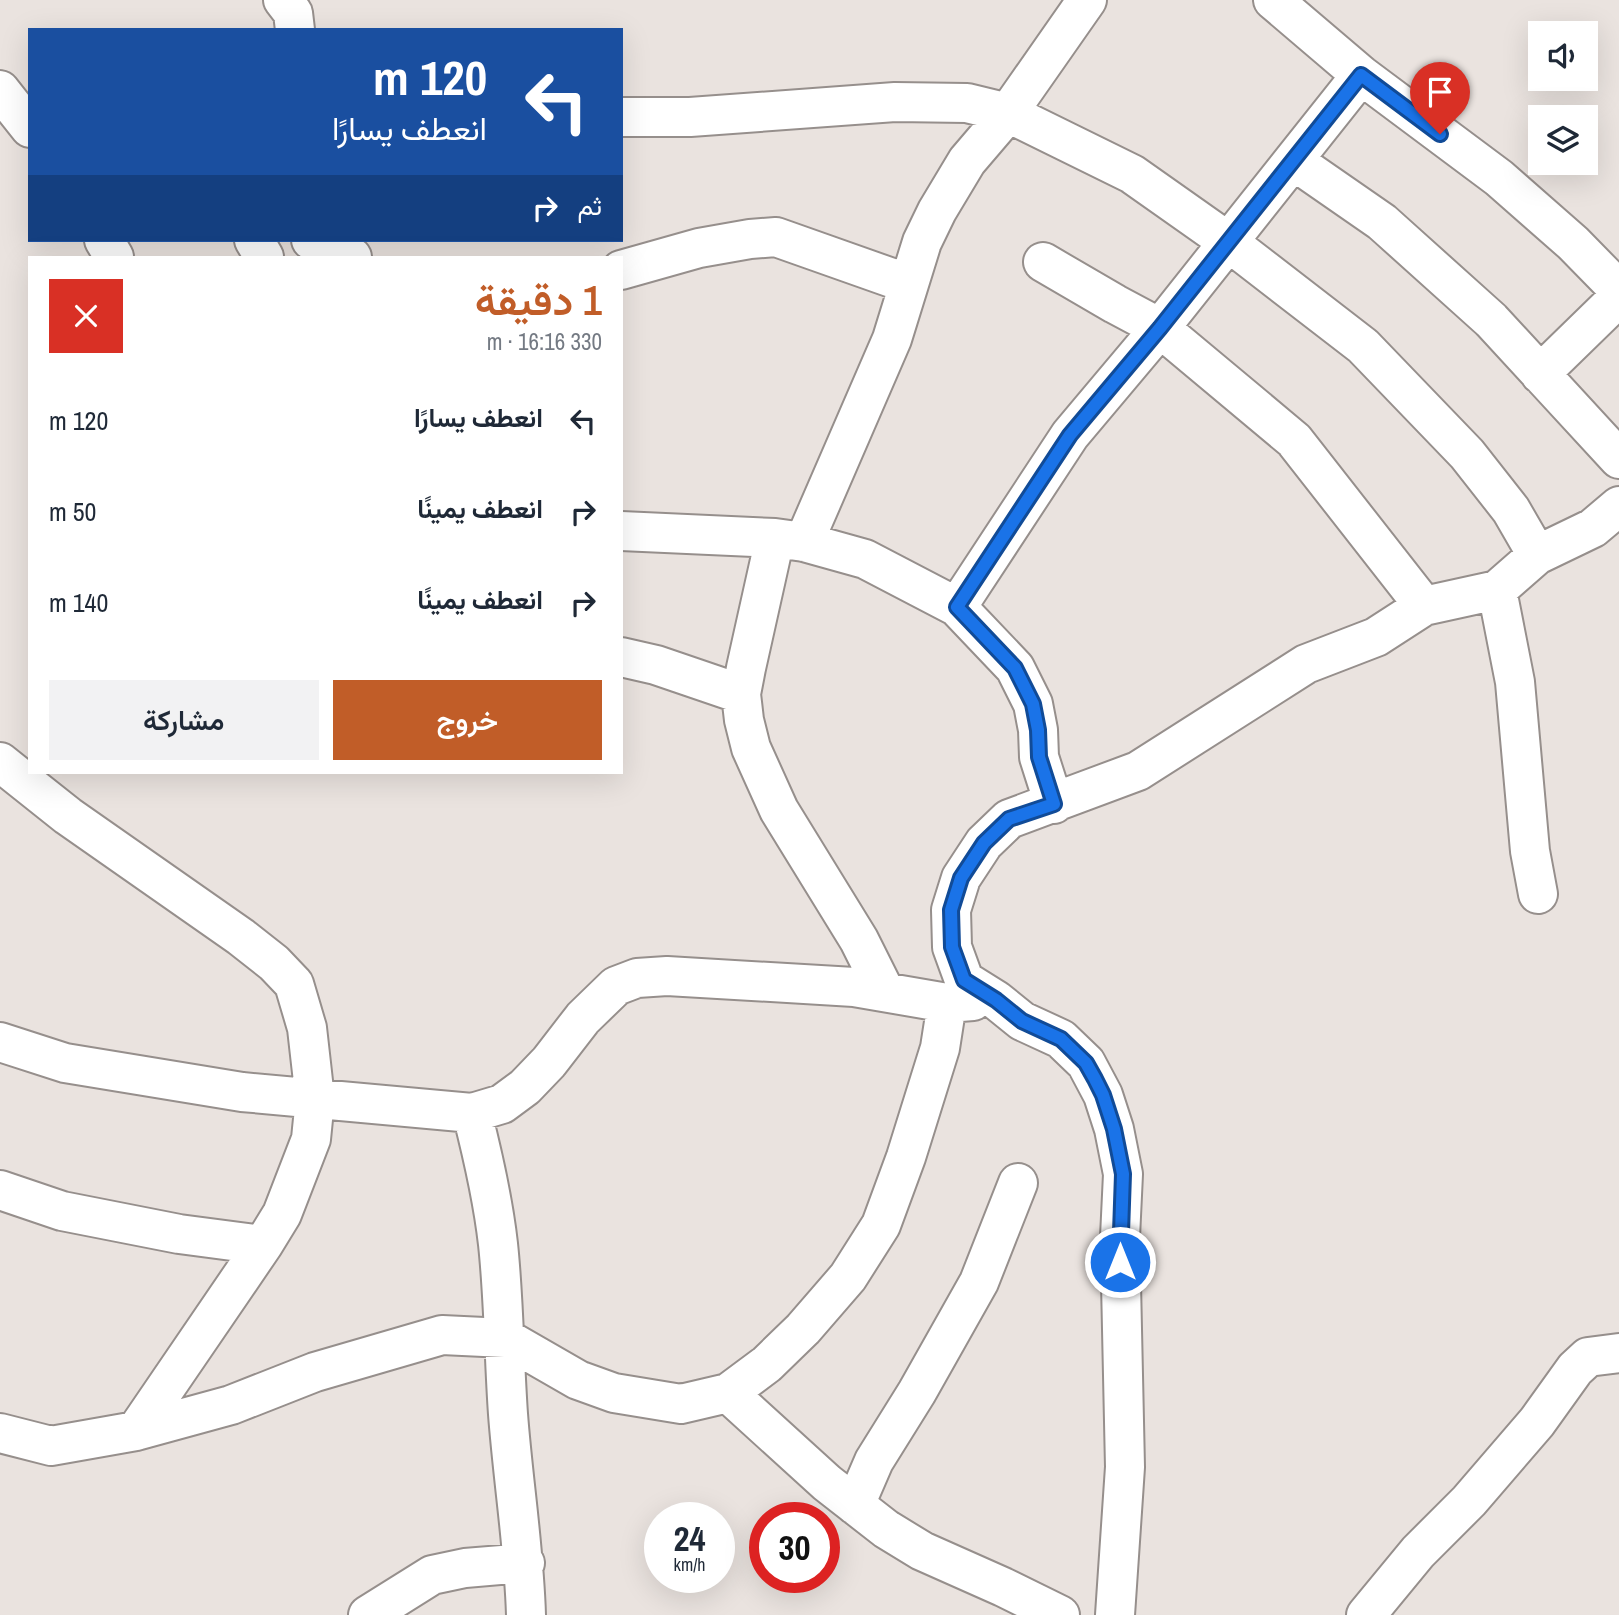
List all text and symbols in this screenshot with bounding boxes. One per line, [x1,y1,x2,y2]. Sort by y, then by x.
map controls [1528,21,1598,175]
button: sound [1528,21,1598,91]
text: 120 m [373,44,487,110]
icon: left [511,56,602,147]
pin [1410,62,1470,134]
icon: arrive [1421,73,1459,111]
button: layers [1528,105,1598,175]
text: انعطف يسارًا [332,107,487,150]
text: ثم [578,188,602,223]
icon: right [526,189,564,227]
text: 1 دقيقة [475,272,602,328]
button: close [49,279,123,353]
text: 330 m · 16:16 [487,326,602,357]
text: انعطف يسارًا [414,400,543,435]
icon: left [564,402,602,440]
text: 120 m [49,403,108,438]
text: انعطف يمينًا [417,491,543,526]
icon: right [564,493,602,531]
text: 50 m [49,494,96,529]
text: انعطف يمينًا [417,582,543,617]
icon: right [564,584,602,622]
text: 140 m [49,585,108,620]
button: مشاركة [49,680,319,760]
button: خروج [333,680,602,760]
position arrow [1083,1225,1157,1299]
speed limit sign: 30 [749,1502,840,1593]
text: 24 [674,1515,705,1562]
text: km/h [674,1552,706,1577]

